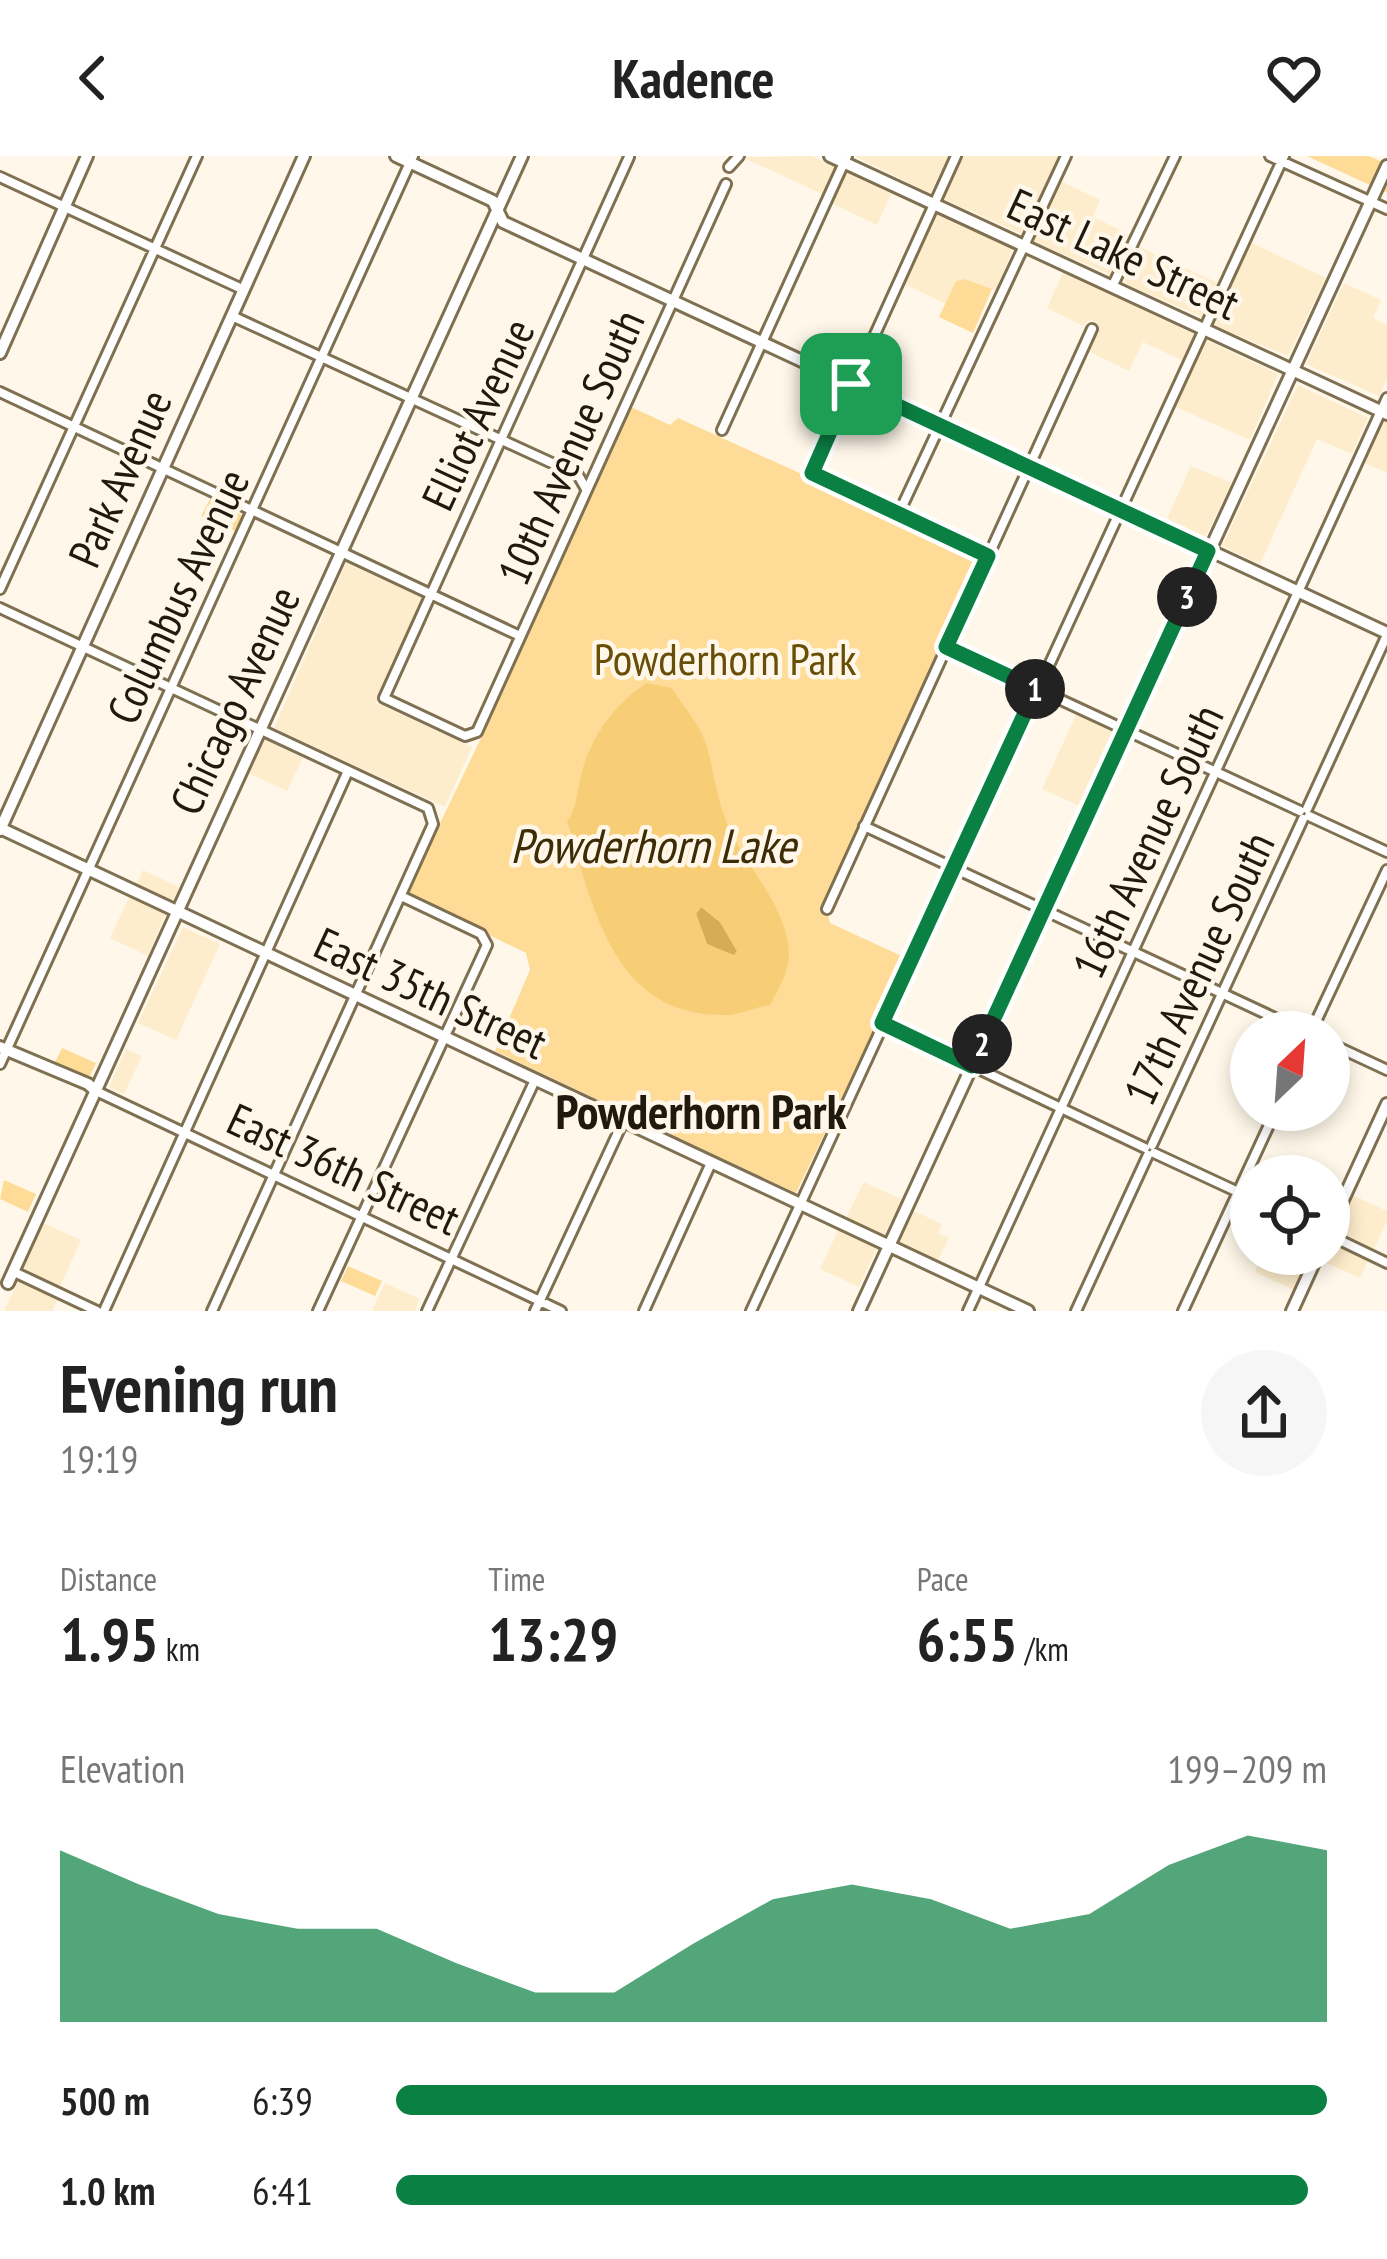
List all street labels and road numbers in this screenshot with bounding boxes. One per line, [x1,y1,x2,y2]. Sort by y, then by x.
street label: East Lake Street [999,174,1250,332]
street label: 10th Avenue South [484,301,656,593]
street label: Elliot Avenue [408,309,546,519]
street label: Park Avenue [54,380,184,576]
street label: Columbus Avenue [93,459,261,733]
street label: Chicago Avenue [156,577,312,823]
street label: 16th Avenue South [1058,695,1236,987]
street label: 17th Avenue South [1110,822,1286,1114]
street label: East 35th Street [306,913,557,1071]
street label: East 36th Street [219,1089,470,1247]

